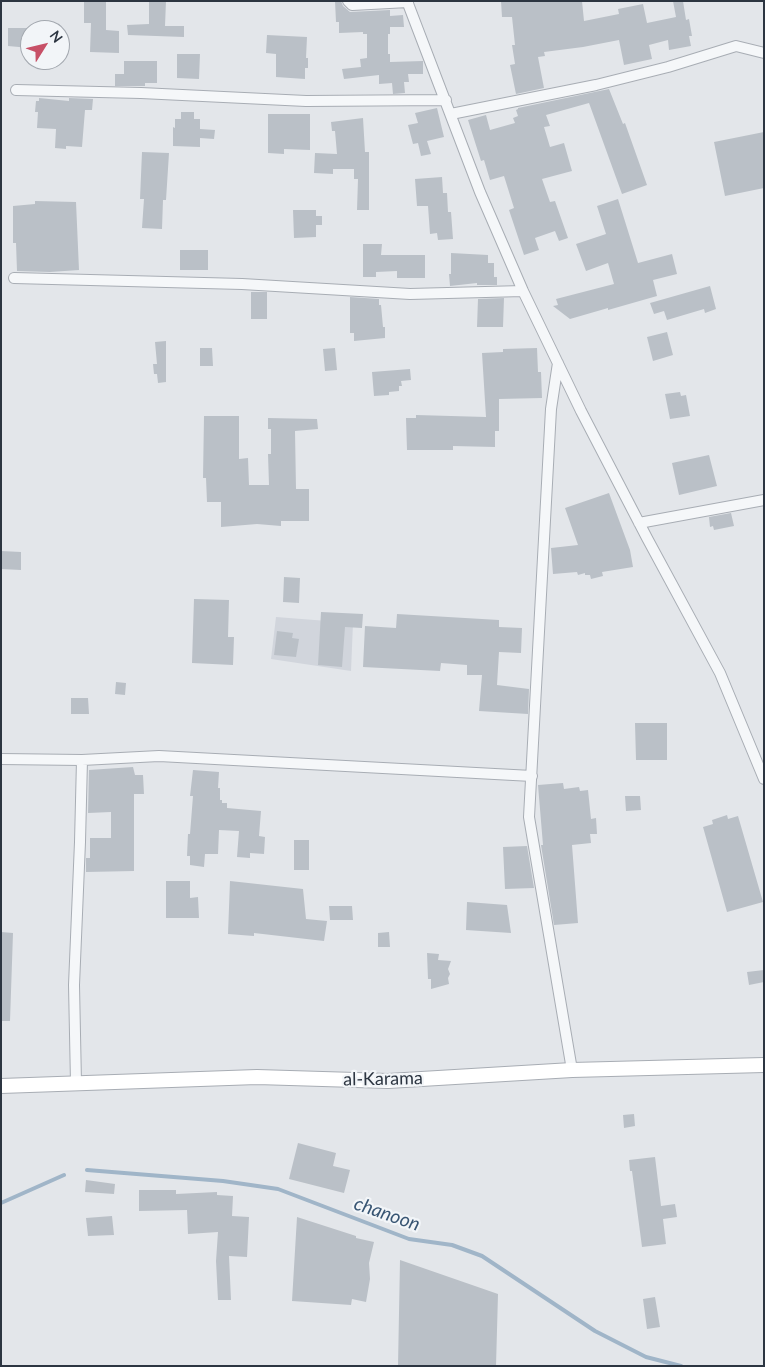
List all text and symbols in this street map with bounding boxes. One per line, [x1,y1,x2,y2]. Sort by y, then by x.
north arrow [20,20,70,70]
text: N [47,27,67,46]
street label: al-Karama [343,1068,423,1090]
water label: chanoon [351,1192,423,1236]

